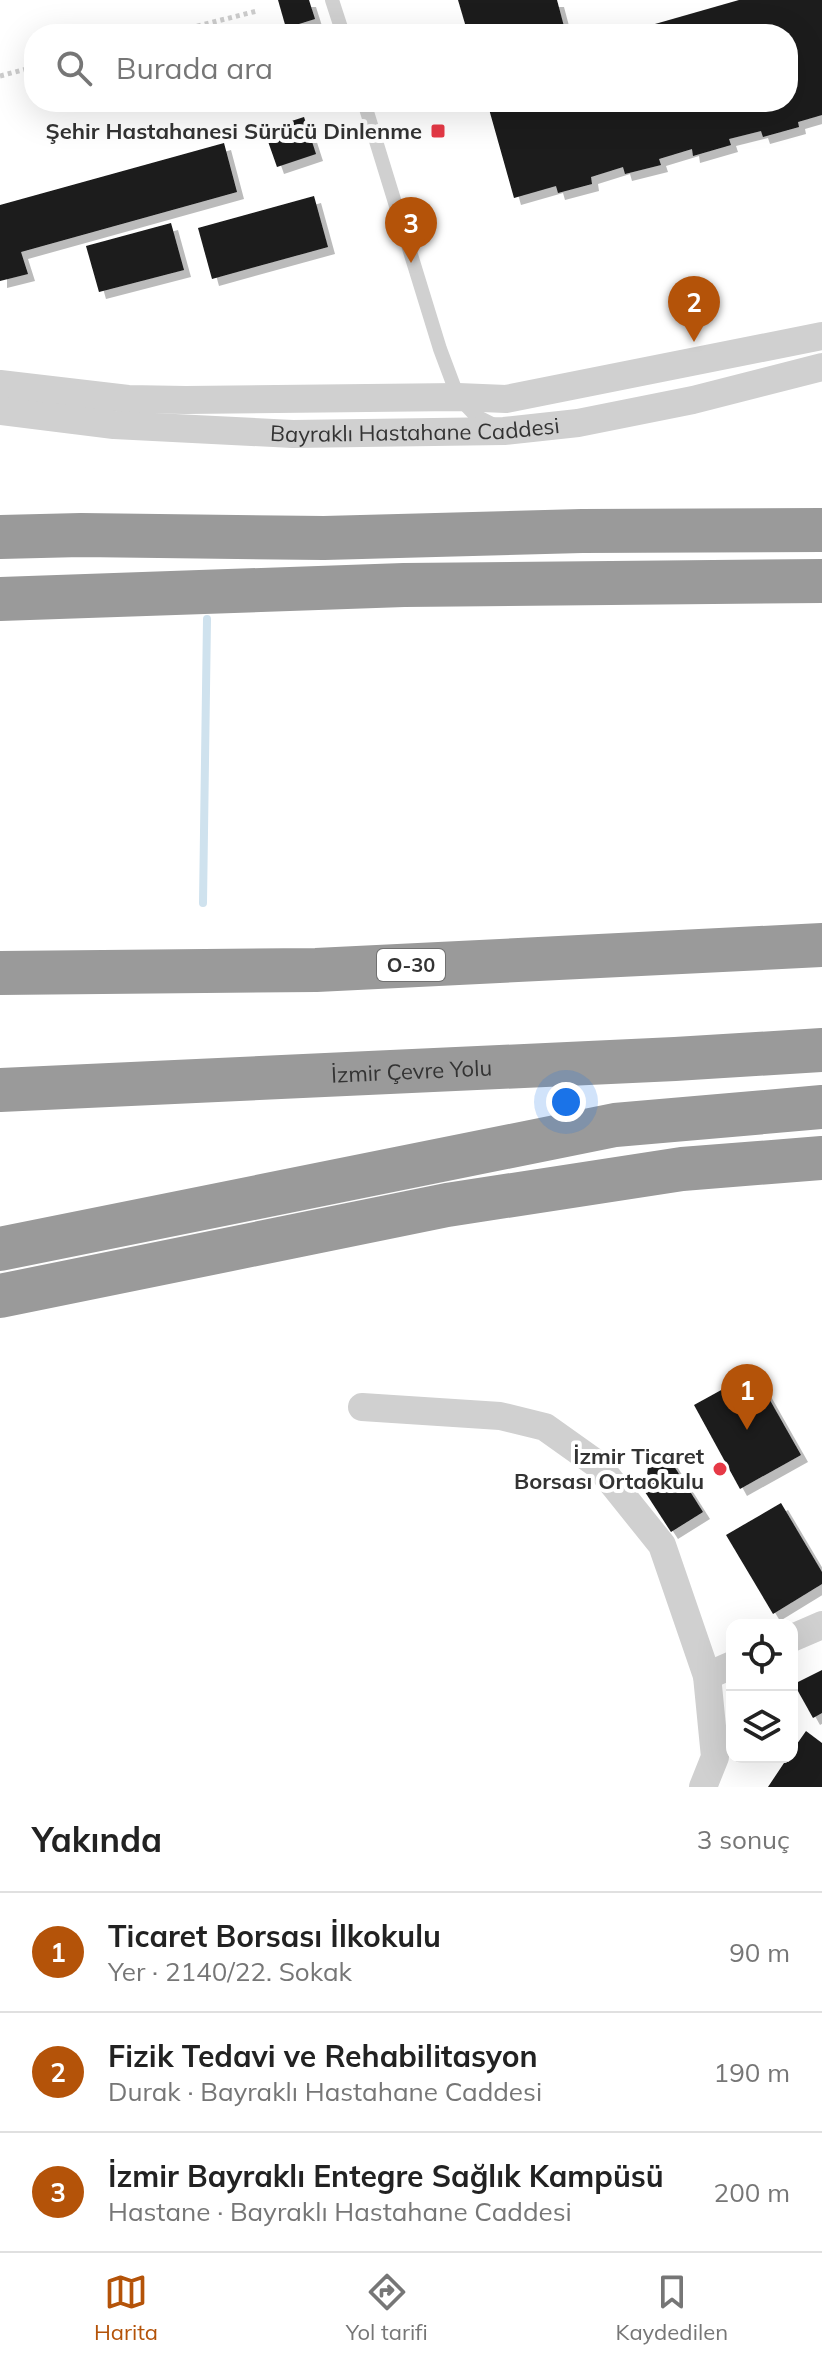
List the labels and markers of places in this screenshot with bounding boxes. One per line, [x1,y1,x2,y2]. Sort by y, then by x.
place label: Şehir Hastahanesi Sürücü Dinlenme [46,117,422,145]
marker: Şehir Hastahanesi Sürücü Dinlenme [429,122,447,140]
pin: 3 [385,197,437,263]
pin: 2 [668,276,720,342]
pin: 1 [721,1364,773,1430]
place label: İzmir Ticaret Borsası Ortaokulu [514,1442,704,1495]
marker: İzmir Ticaret Borsası Ortaokulu [711,1460,729,1478]

